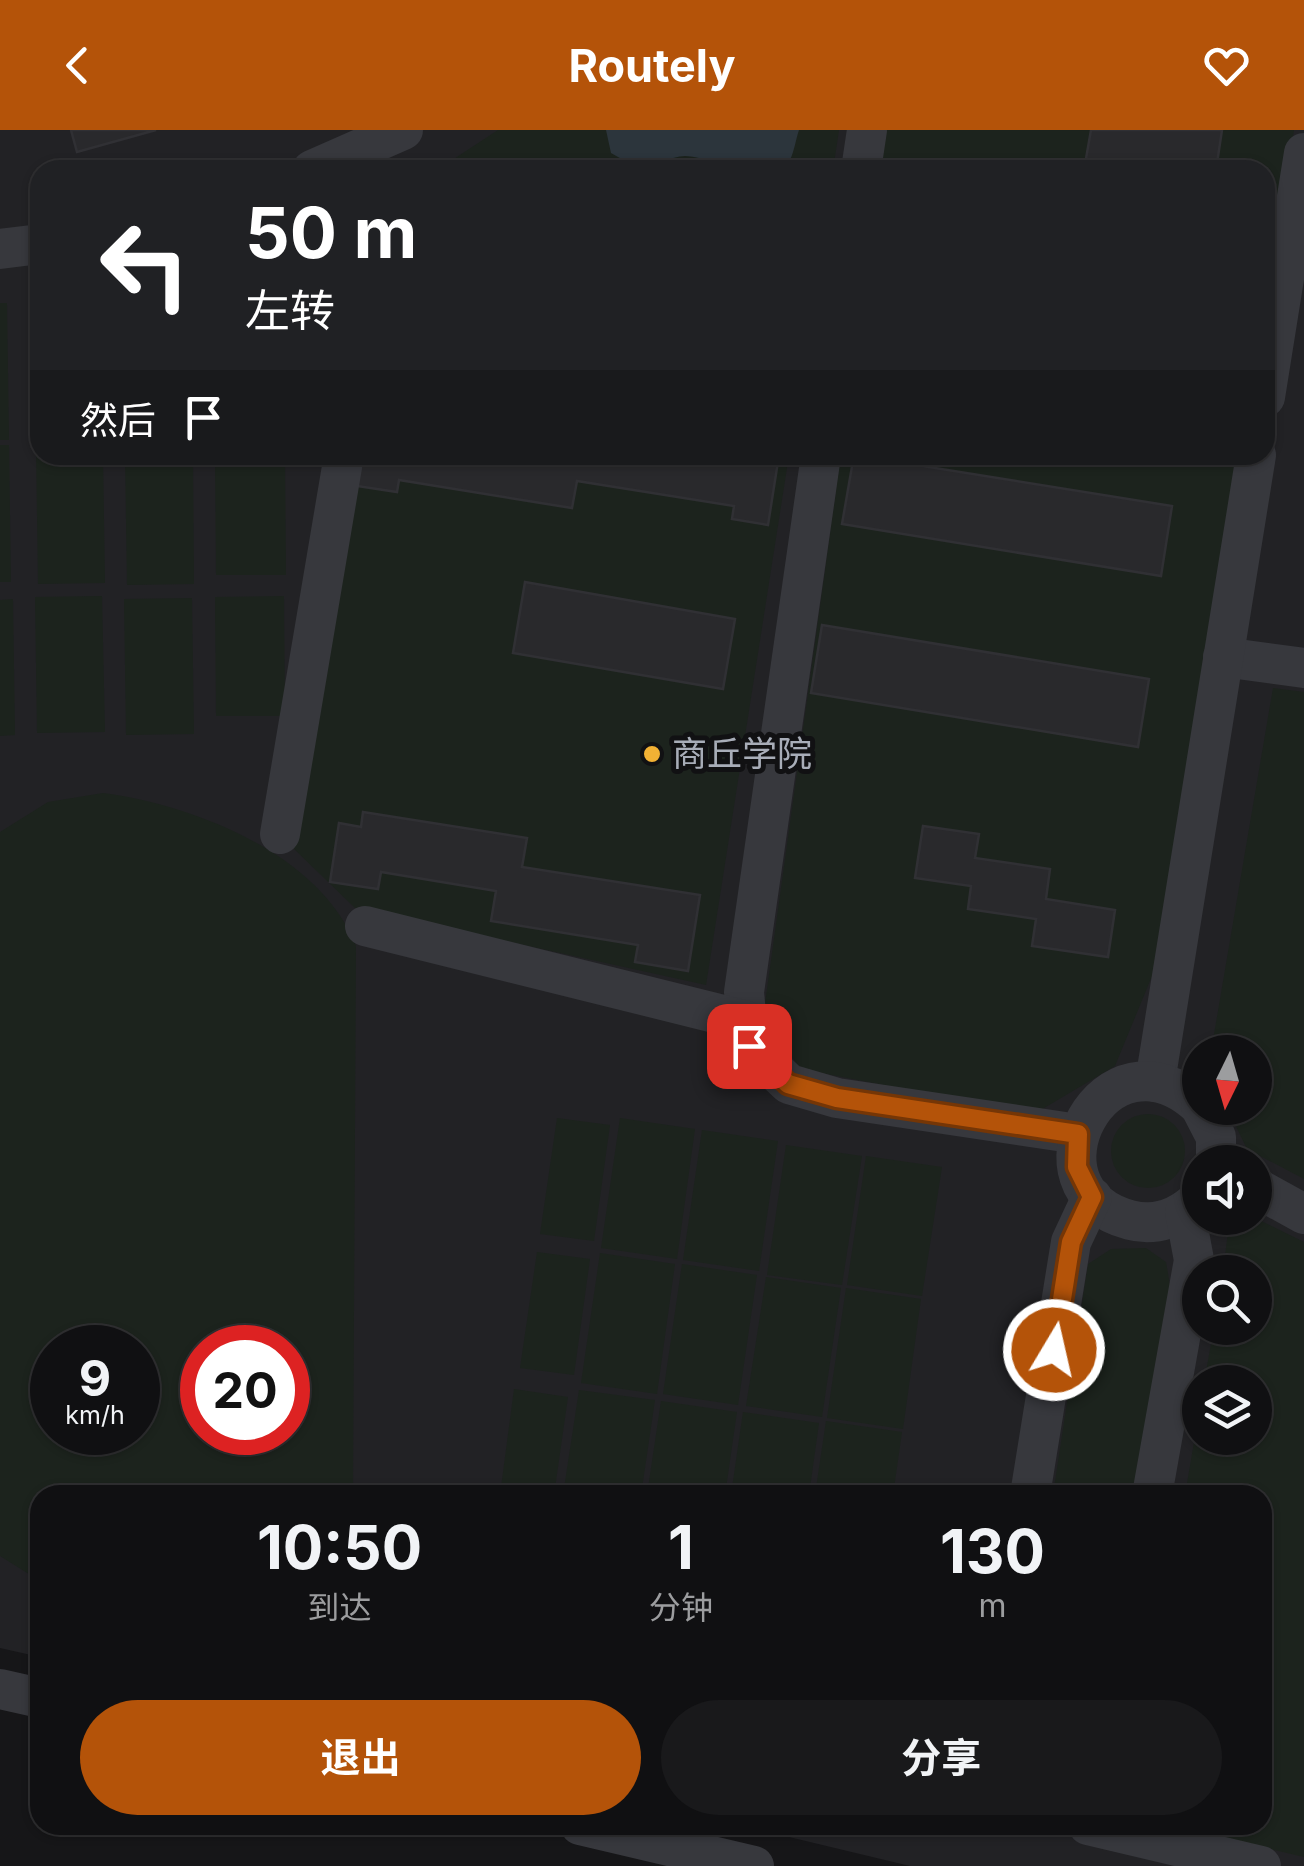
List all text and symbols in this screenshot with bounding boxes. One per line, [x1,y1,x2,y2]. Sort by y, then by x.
icon: back [50,38,105,93]
text: Routely [568,38,736,93]
icon: heart [1199,38,1254,93]
text: 50 m [245,190,417,275]
icon: left [80,200,210,330]
text: 左转 [245,283,335,338]
icon: arrive [176,390,231,445]
text: 然后 [80,397,156,443]
place label: 商丘学院 [672,732,812,774]
marker: 商丘学院 [641,743,663,765]
pin [707,1004,792,1089]
icon: arrive [722,1019,777,1074]
north arrow [1182,1035,1272,1125]
map controls [1182,1035,1272,1455]
button: sound [1182,1145,1272,1235]
button: search [1182,1255,1272,1345]
position arrow [1002,1298,1106,1402]
speed limit sign: 20 [180,1325,310,1455]
text: 9 [79,1348,111,1408]
button: layers [1182,1365,1272,1455]
text: km/h [65,1400,125,1430]
text: 10:50 [257,1511,422,1583]
text: 1 [668,1511,694,1583]
text: 130 [940,1515,1045,1587]
text: m [978,1586,1007,1625]
text: 到达 [308,1588,372,1627]
text: 分钟 [649,1588,713,1627]
button: 退出 [80,1700,641,1815]
button: 分享 [661,1700,1222,1815]

